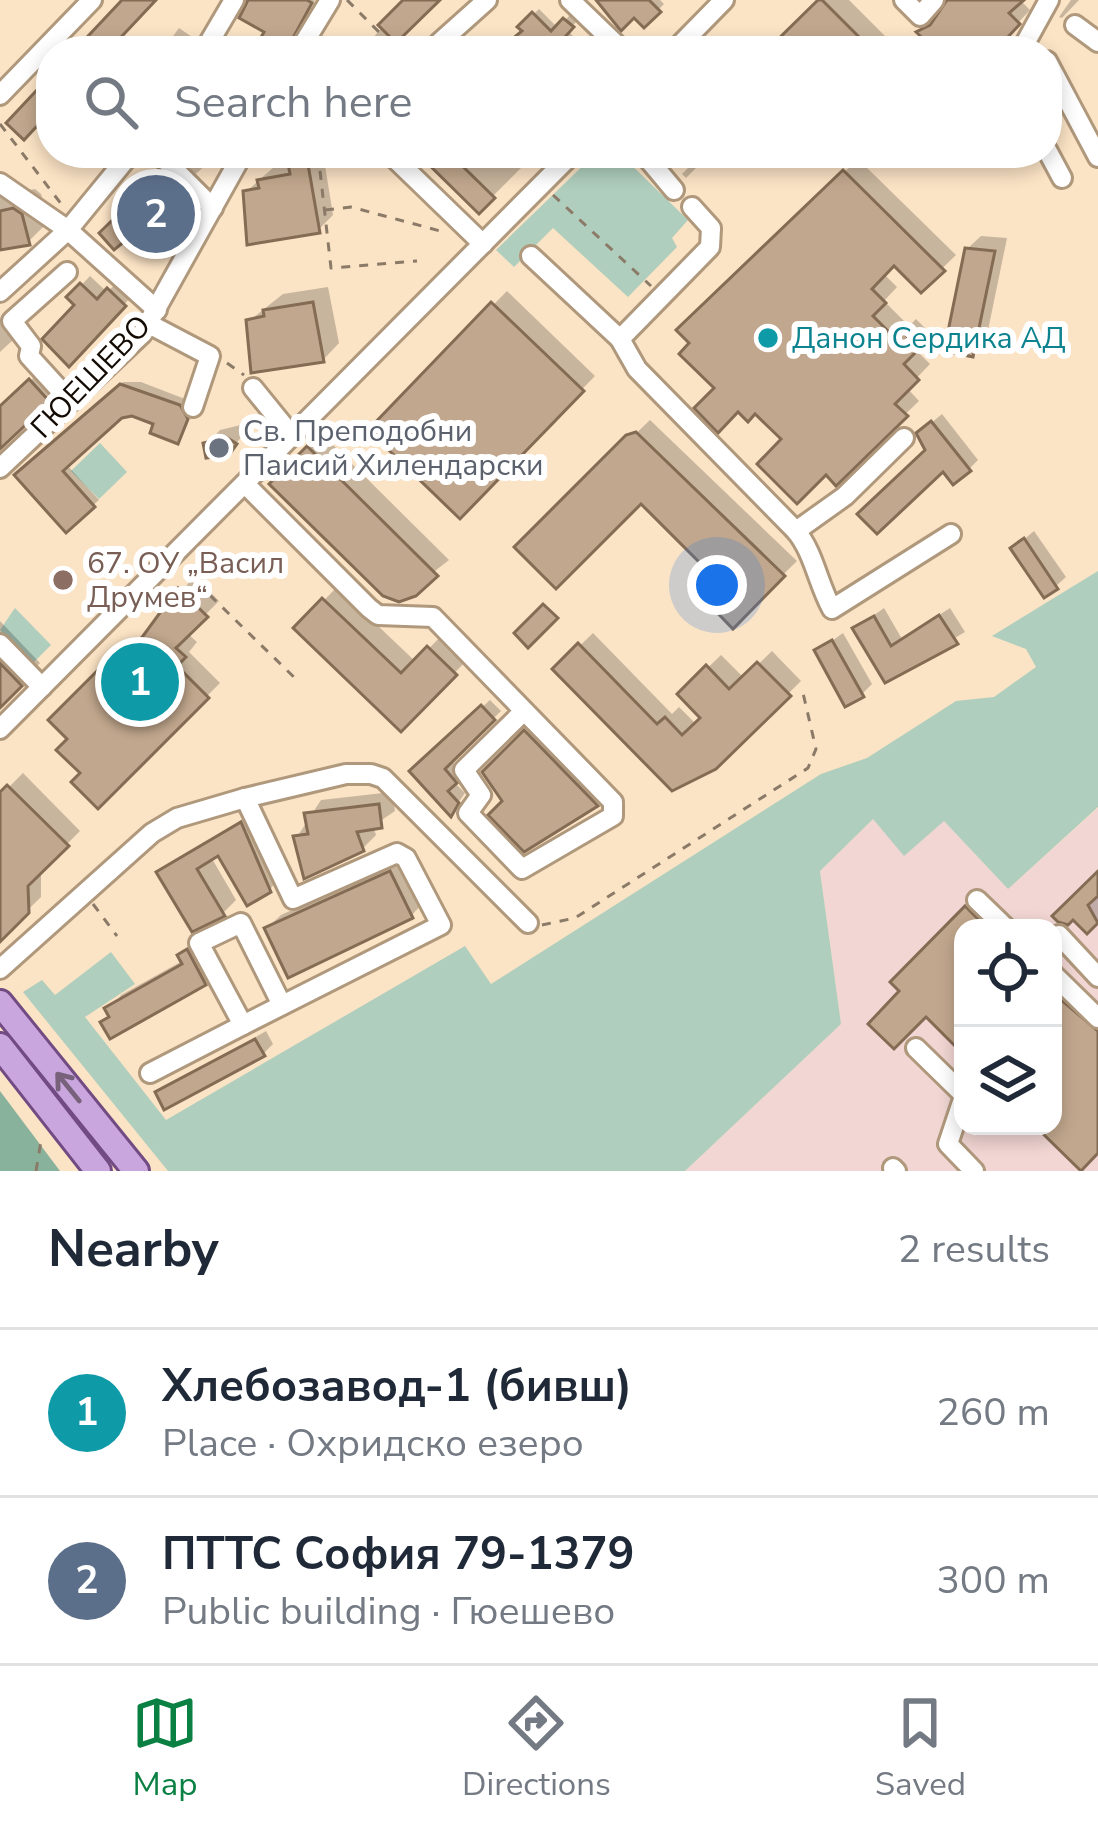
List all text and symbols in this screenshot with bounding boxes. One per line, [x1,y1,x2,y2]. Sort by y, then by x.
search box [36,36,1062,168]
icon: search [78,69,144,135]
text: Search here [174,72,413,133]
pin: 2 [117,169,195,259]
street label: ГЮЕШЕВО [22,306,160,448]
place label: Данон Сердика АД [792,318,1066,359]
marker: Данон Сердика АД [755,325,781,351]
place label: Св. Преподобни Паисий Хилендарски [243,411,544,486]
marker: Св. Преподобни Паисий Хилендарски [206,435,232,461]
place label: 67. ОУ „Васил Друмев“ [87,543,284,618]
your location [687,555,747,615]
marker: 67. ОУ „Васил Друмев“ [50,567,76,593]
pin: 1 [101,637,179,727]
map controls [954,919,1062,1135]
button: locate [954,919,1062,1027]
button: layers [954,1027,1062,1135]
one-way arrow [55,1072,81,1104]
text: Nearby [48,1214,219,1284]
text: 2 results [898,1223,1050,1276]
text: Хлебозавод-1 (бивш) [162,1356,632,1417]
text: 1 [75,1386,99,1439]
text: 260 m [936,1386,1050,1439]
text: Place · Охридско езеро [162,1417,584,1470]
text: ПТТС София 79-1379 [162,1524,634,1585]
text: 2 [75,1554,99,1607]
text: 300 m [936,1554,1050,1607]
text: Public building · Гюешево [162,1585,615,1638]
tab: Map [132,1690,198,1807]
tab: Directions [462,1690,611,1807]
tab: Saved [875,1690,966,1807]

